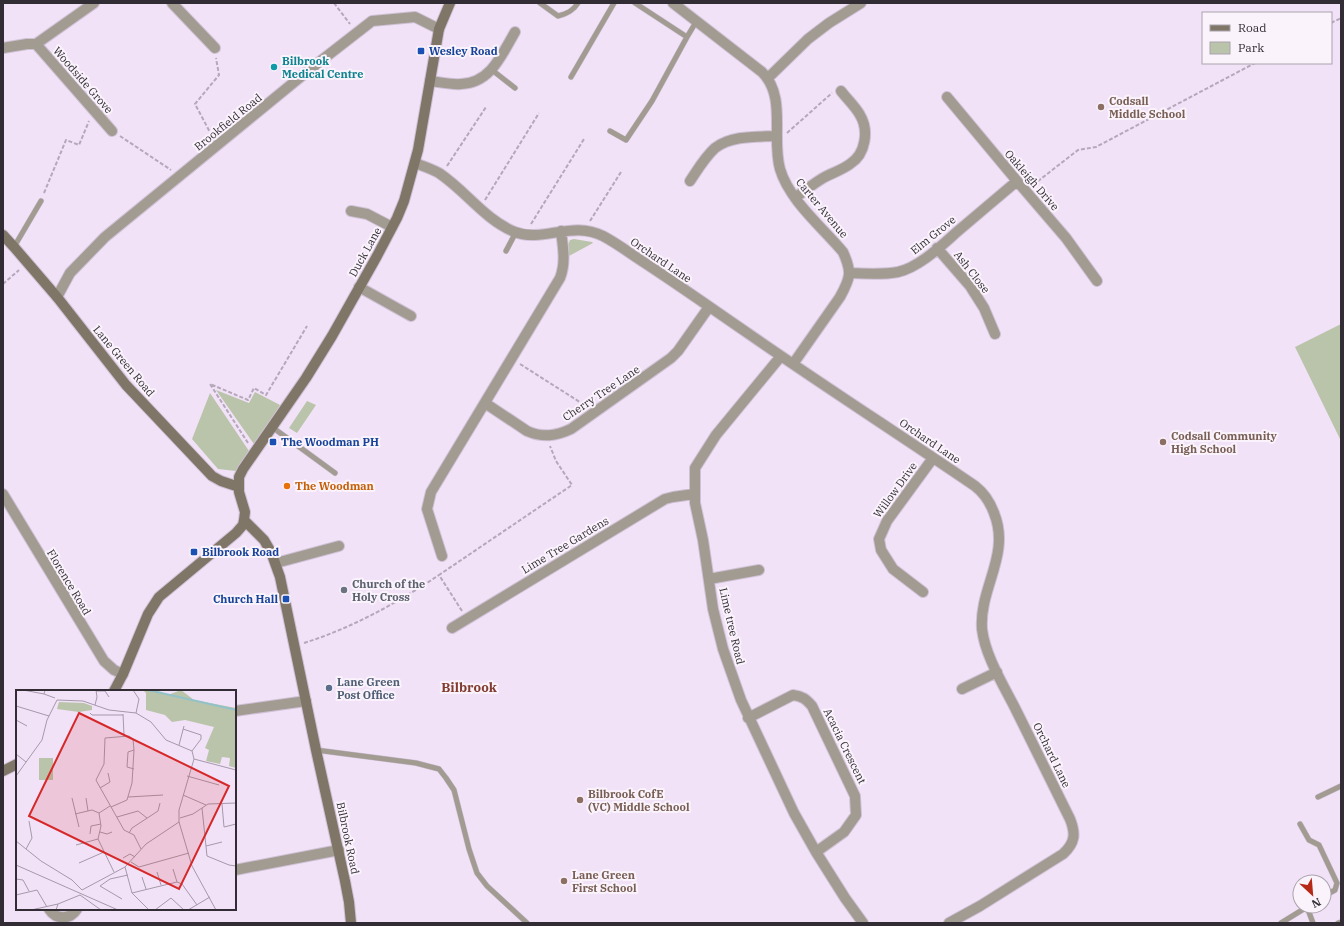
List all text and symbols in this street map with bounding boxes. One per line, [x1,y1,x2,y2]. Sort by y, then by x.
legend [1202,12,1332,64]
text: Road [1238,20,1267,35]
text: Park [1238,40,1264,55]
street label: Woodside Grove [50,44,116,116]
place label: Wesley Road [429,44,498,58]
marker: Wesley Road [416,46,426,56]
place label: Bilbrook Medical Centre [282,54,364,81]
marker: Bilbrook Medical Centre [269,62,279,72]
street label: Brookfield Road [191,90,265,154]
place label: Codsall Middle School [1109,94,1186,121]
marker: Codsall Middle School [1096,102,1106,112]
street label: Oakleigh Drive [1002,147,1062,213]
street label: Carter Avenue [793,175,851,241]
street label: Elm Grove [908,213,958,257]
street label: Duck Lane [346,225,384,279]
street label: Orchard Lane [628,234,694,286]
street label: Ash Close [951,248,993,296]
street label: Lane Green Road [90,323,158,400]
street label: Cherry Tree Lane [560,362,642,424]
street label: Orchard Lane [897,415,963,467]
place label: Codsall Community High School [1171,429,1277,456]
place label: The Woodman PH [281,435,379,449]
marker: The Woodman PH [268,437,278,447]
marker: Codsall Community High School [1158,437,1168,447]
street label: Willow Drive [870,459,920,521]
place label: The Woodman [295,479,374,493]
marker: The Woodman [282,481,292,491]
street label: Lime Tree Gardens [519,513,611,577]
place label: Bilbrook Road [202,545,279,559]
street label: Florence Road [44,546,94,618]
marker: Bilbrook Road [189,547,199,557]
place label: Church of the Holy Cross [352,577,425,604]
marker: Church of the Holy Cross [339,585,349,595]
street label: Lime tree Road [716,586,748,666]
place label: Church Hall [213,592,278,606]
marker: Church Hall [281,594,291,604]
place label: Lane Green Post Office [337,675,400,702]
district label: Bilbrook [441,679,498,696]
marker: Lane Green Post Office [324,683,334,693]
inset map [16,690,236,910]
street label: Acacia Crescent [821,706,869,786]
street label: Orchard Lane [1030,720,1074,790]
place label: Bilbrook CofE (VC) Middle School [588,787,690,814]
marker: Bilbrook CofE (VC) Middle School [575,795,585,805]
street label: Bilbrook Road [334,801,363,876]
place label: Lane Green First School [572,868,637,895]
north arrow [1292,874,1332,914]
marker: Lane Green First School [559,876,569,886]
text: N [1309,895,1323,911]

